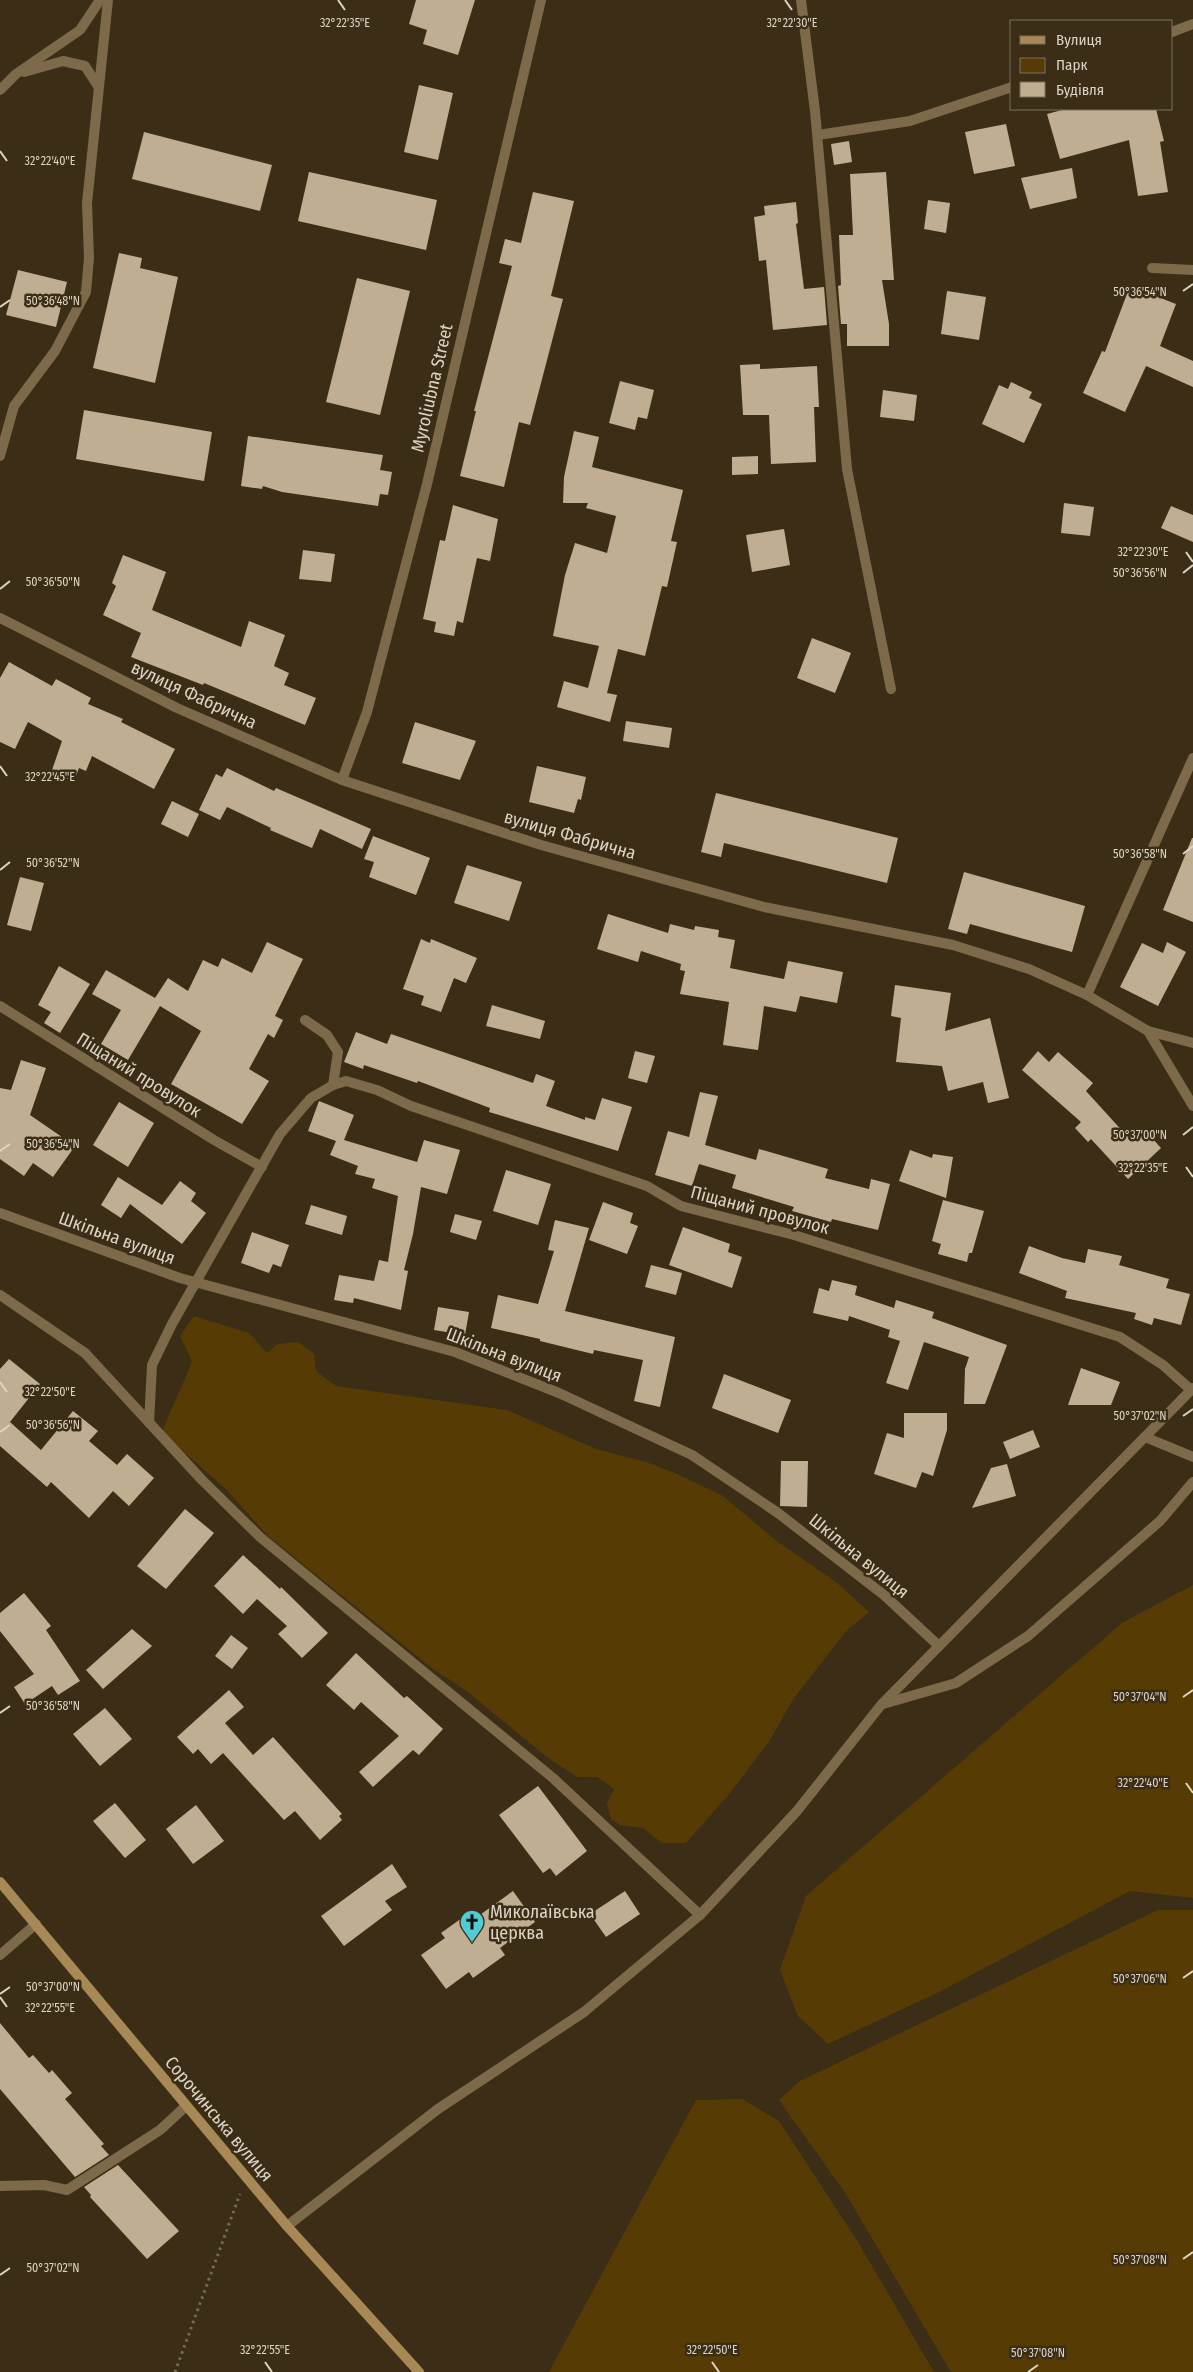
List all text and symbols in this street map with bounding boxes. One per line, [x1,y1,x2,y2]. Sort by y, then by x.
text: 32°22'35"E [320,16,370,30]
text: 32°22'30"E [767,16,818,30]
legend [1010,20,1173,110]
text: Вулиця [1056,31,1102,49]
text: Парк [1056,56,1087,74]
text: Будівля [1056,81,1104,99]
text: 32°22'40"E [25,154,76,168]
text: 50°36'54"N [1113,285,1167,299]
text: 50°36'48"N [26,294,80,308]
street label: Myroliubna Street [407,322,457,454]
text: 32°22'30"E [1118,545,1169,559]
text: 50°36'56"N [1113,566,1167,580]
text: 50°36'50"N [26,575,80,589]
street label: вулиця Фабрична [128,656,260,734]
text: 32°22'45"E [25,770,75,784]
street label: вулиця Фабрична [502,806,639,864]
text: 50°36'58"N [1113,847,1167,861]
text: 50°36'52"N [26,856,80,870]
street label: Піщаний провулок [73,1028,206,1122]
text: 50°37'00"N [1113,1128,1167,1142]
text: 50°36'54"N [26,1137,80,1151]
text: 32°22'35"E [1118,1161,1168,1175]
street label: Піщаний провулок [688,1181,832,1239]
street label: Шкільна вулиця [56,1207,178,1269]
street label: Шкільна вулиця [443,1323,565,1387]
text: 32°22'50"E [24,1385,76,1399]
text: 50°37'02"N [1113,1409,1167,1423]
text: 50°36'56"N [26,1418,80,1432]
street label: Шкільна вулиця [805,1509,913,1603]
text: 50°37'04"N [1113,1690,1167,1704]
text: 50°36'58"N [26,1699,80,1713]
text: 32°22'40"E [1118,1776,1169,1790]
place label: Миколаївська церква [490,1901,595,1944]
church icon: Миколаївська церква [459,1909,485,1943]
text: 50°37'06"N [1113,1972,1167,1986]
text: 50°37'00"N [26,1980,80,1994]
text: 32°22'55"E [25,2001,75,2015]
street label: Сорочинська вулиця [160,2052,278,2186]
text: 50°37'08"N [1113,2253,1167,2267]
text: 50°37'02"N [26,2261,80,2275]
text: 32°22'55"E [240,2343,290,2357]
text: 32°22'50"E [686,2343,738,2357]
text: 50°37'08"N [1011,2346,1065,2360]

